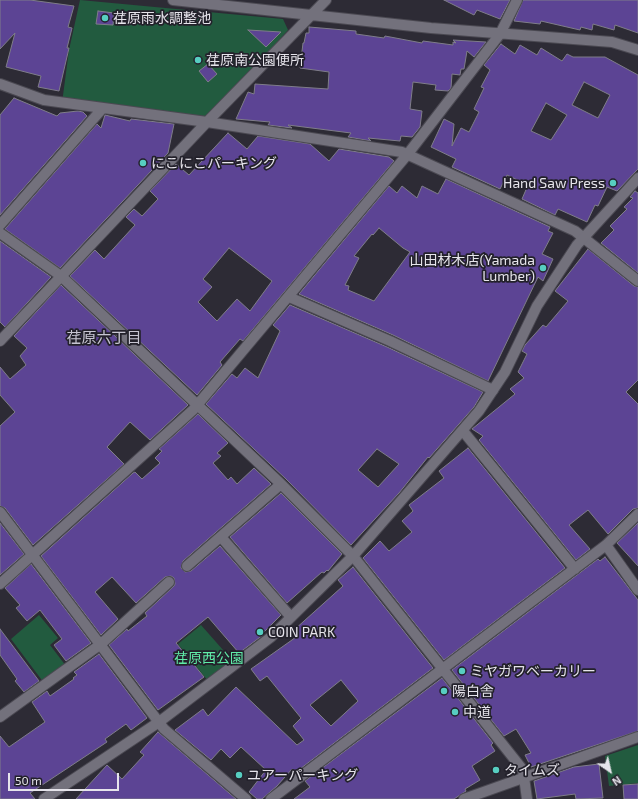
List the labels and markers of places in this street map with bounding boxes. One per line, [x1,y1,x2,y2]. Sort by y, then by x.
place label: 荏原雨水調整池 [113,10,211,26]
marker: 荏原雨水調整池 [100,13,110,23]
place label: 荏原南公園便所 [206,52,304,68]
marker: 荏原南公園便所 [193,55,203,65]
place label: にこにこパーキング [151,155,277,171]
marker: にこにこパーキング [138,158,148,168]
place label: Hand Saw Press [503,175,605,191]
marker: Hand Saw Press [608,178,618,188]
place label: 山田材木店(Yamada Lumber) [409,252,535,284]
marker: 山田材木店(Yamada Lumber) [538,263,548,273]
place label: COIN PARK [268,624,335,640]
marker: COIN PARK [255,627,265,637]
place label: ミヤガワベーカリー [470,663,596,679]
marker: ミヤガワベーカリー [457,666,467,676]
place label: 陽白舎 [452,683,494,699]
marker: 陽白舎 [439,686,449,696]
place label: 中道 [463,704,491,720]
marker: 中道 [450,707,460,717]
place label: タイムズ [504,762,560,778]
marker: タイムズ [491,765,501,775]
place label: ユアーパーキング [247,767,358,783]
marker: ユアーパーキング [234,770,244,780]

